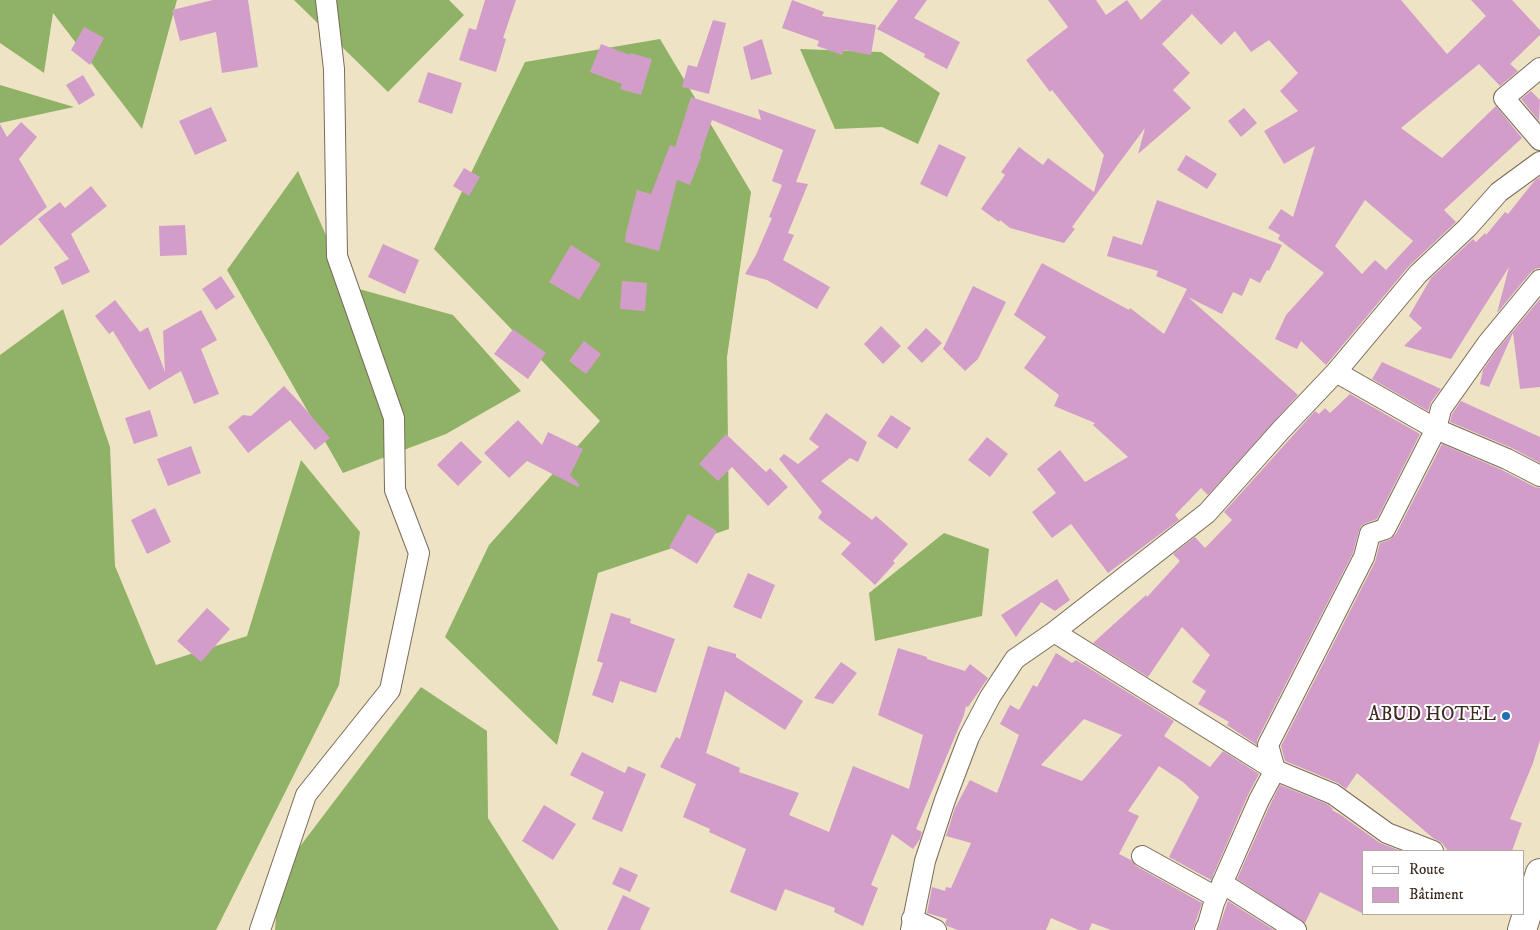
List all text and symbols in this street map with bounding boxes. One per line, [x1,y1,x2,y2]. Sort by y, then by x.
place label: ABUD HOTEL [1368,705,1496,727]
marker: ABUD HOTEL [1500,710,1512,722]
legend [1362,850,1525,915]
text: Route [1409,860,1444,879]
text: Bâtiment [1409,885,1464,904]

